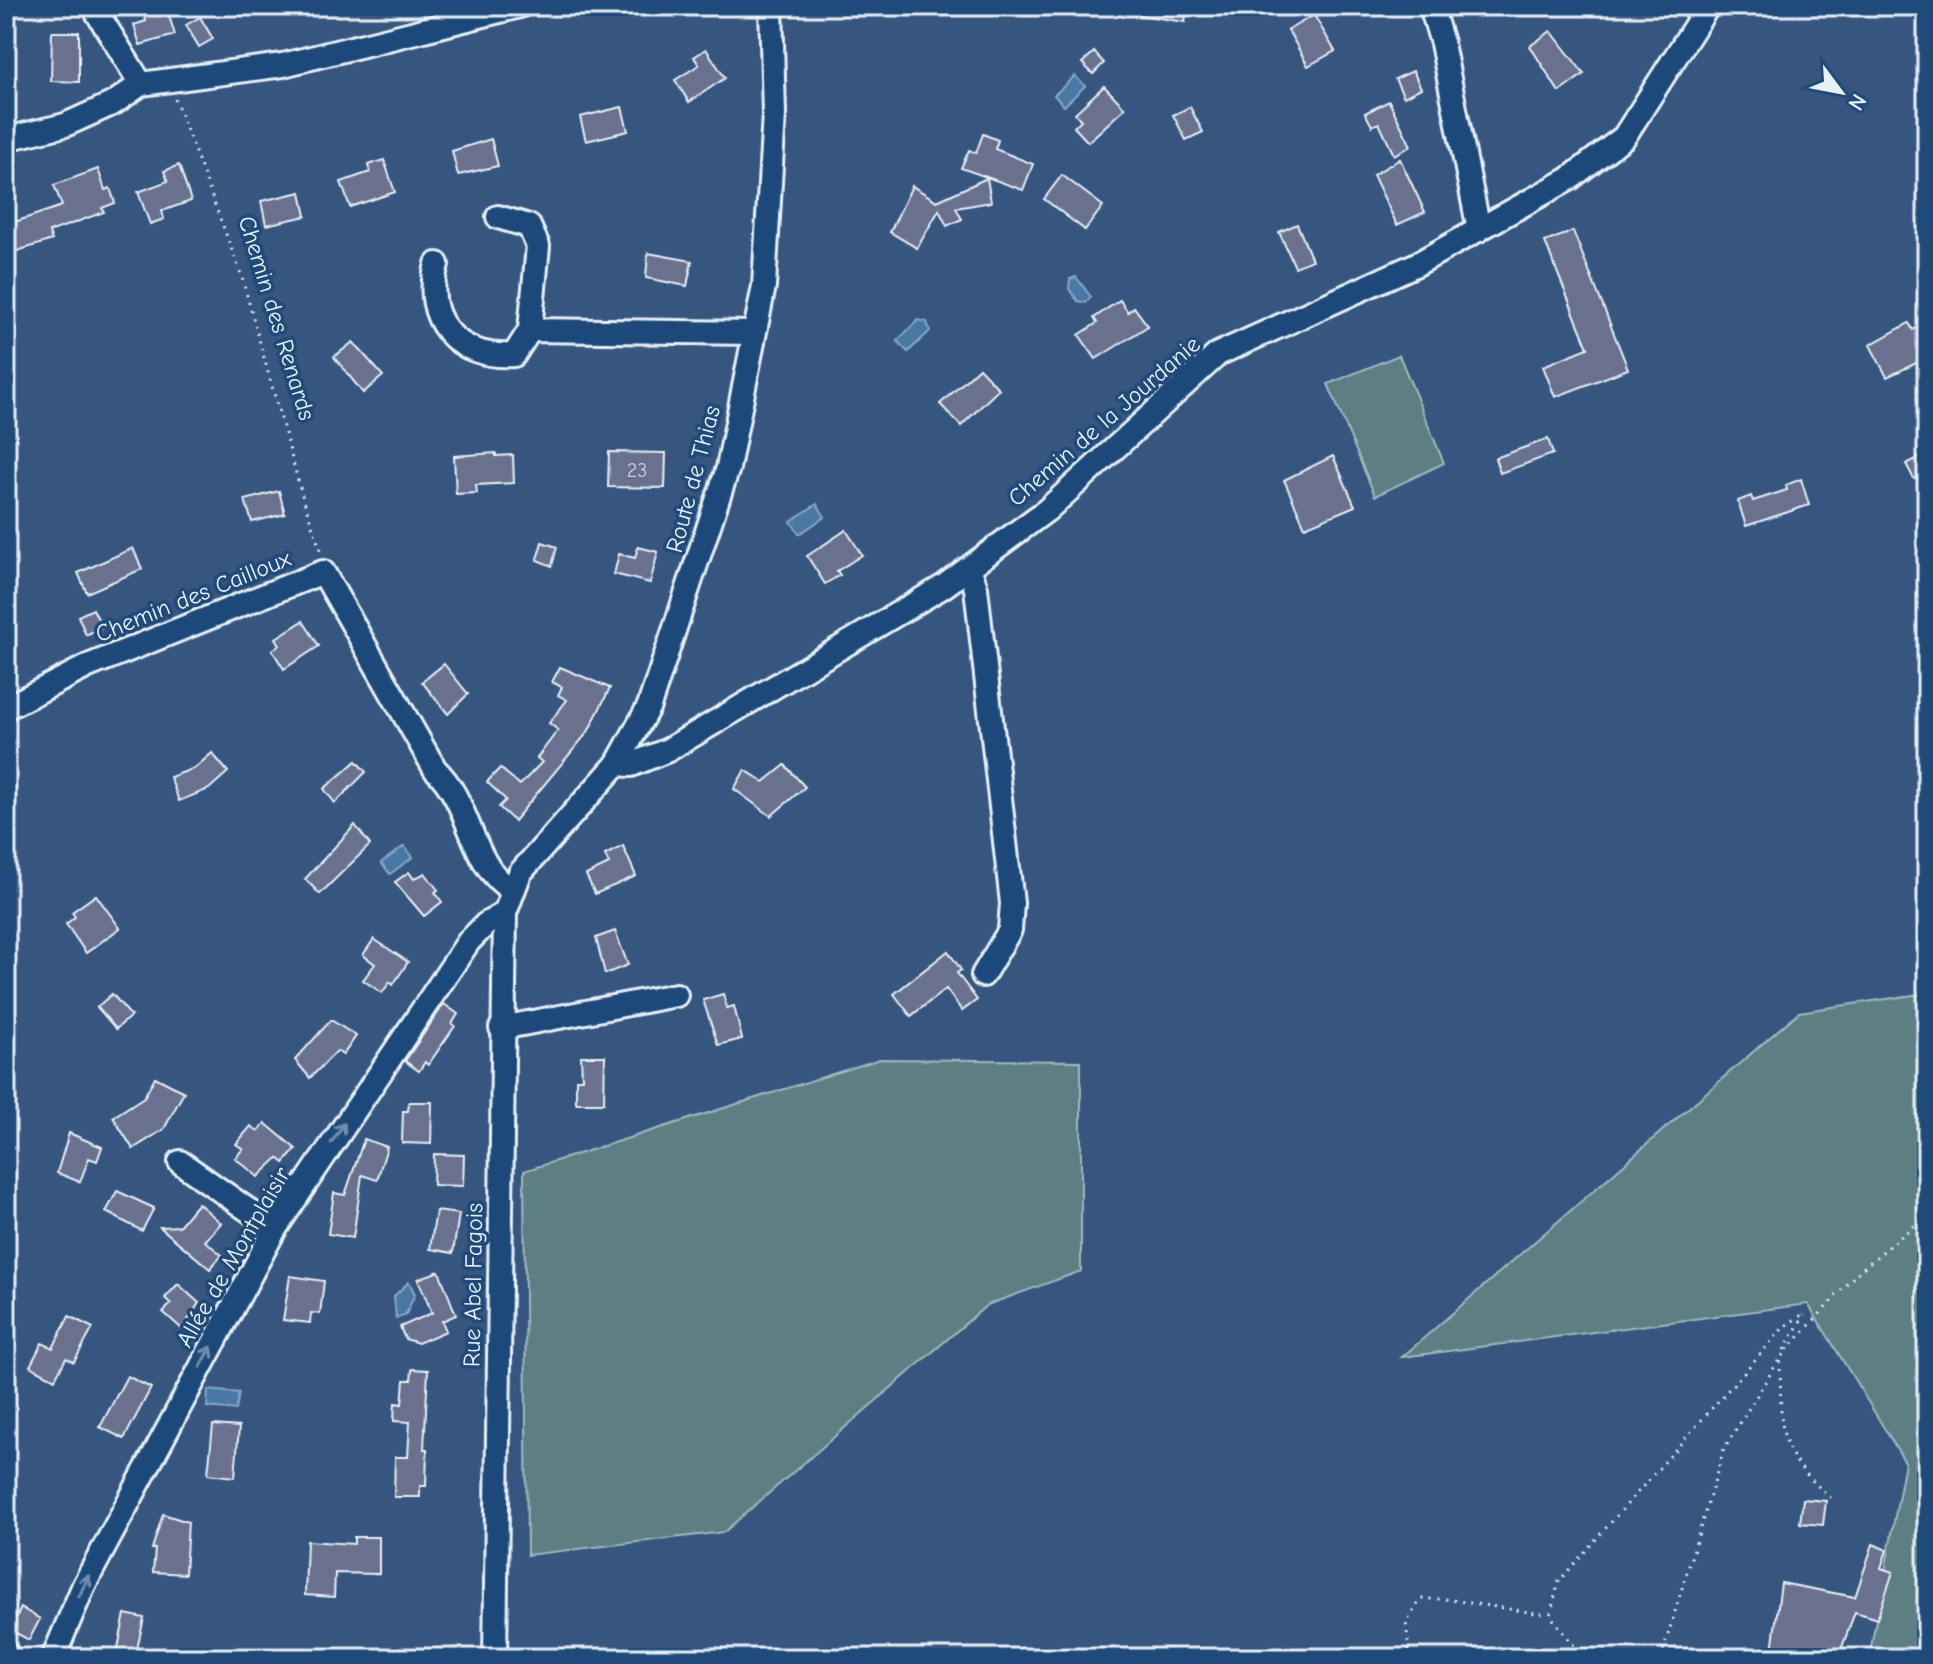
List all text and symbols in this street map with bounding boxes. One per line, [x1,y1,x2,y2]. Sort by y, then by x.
north arrow [1801,52,1881,132]
text: N [1842,89,1872,115]
street label: Chemin des Renards [233,212,321,424]
street label: Chemin de la Jourdanie [1002,330,1206,512]
street label: Route de Thias [660,402,726,556]
house number: 23 [627,459,647,482]
street label: Chemin des Cailloux [91,544,295,648]
one-way arrow [329,1122,346,1144]
street label: Allée de Montplaisir [170,1162,296,1352]
street label: Rue Abel Fagois [458,1203,488,1367]
one-way arrow [199,1346,215,1369]
one-way arrow [77,1575,92,1599]

